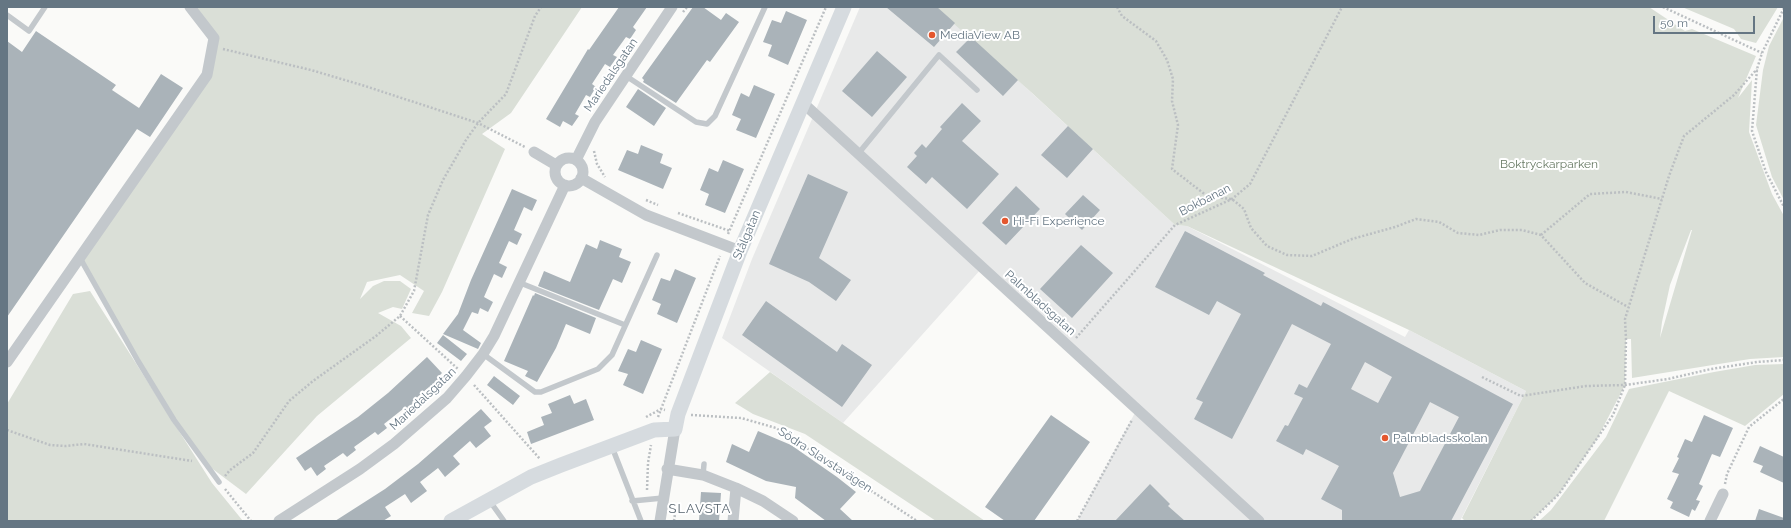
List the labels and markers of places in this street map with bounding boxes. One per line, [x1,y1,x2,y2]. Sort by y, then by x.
place label: MediaView AB [940,28,1020,42]
marker: MediaView AB [927,30,937,40]
place label: Hi-Fi Experience [1013,214,1105,228]
marker: Hi-Fi Experience [1000,216,1010,226]
place label: Palmbladsskolan [1393,431,1487,445]
marker: Palmbladsskolan [1380,433,1390,443]

